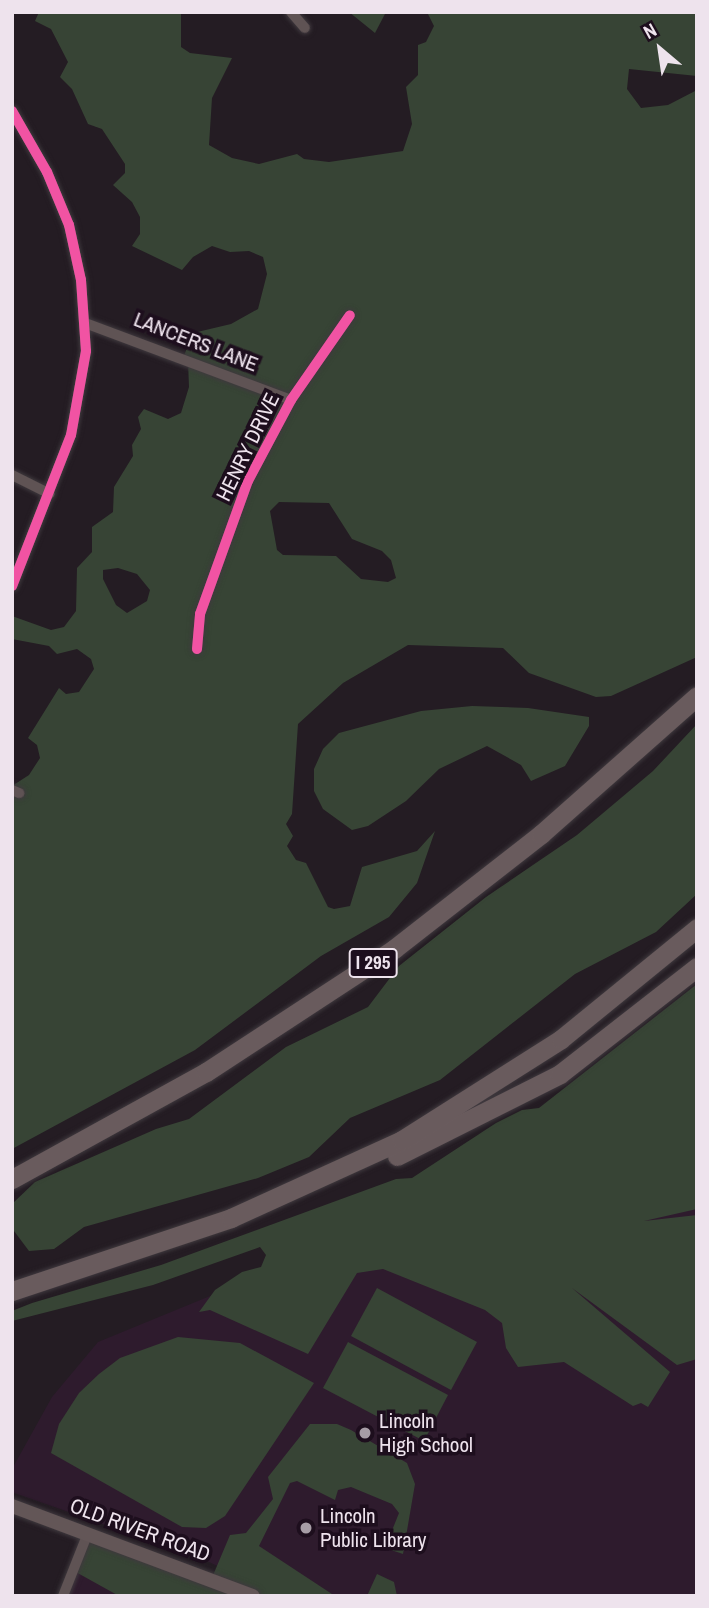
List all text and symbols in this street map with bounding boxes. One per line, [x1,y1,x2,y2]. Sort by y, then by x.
north arrow [625,14,695,84]
text: N [639,17,661,45]
street label: LANCERS LANE [130,307,262,377]
street label: HENRY DRIVE [211,389,285,505]
road number: I 295 [348,948,398,979]
place label: Lincoln High School [379,1408,473,1458]
marker: Lincoln High School [357,1425,373,1441]
street label: OLD RIVER ROAD [66,1493,214,1567]
place label: Lincoln Public Library [320,1503,426,1553]
marker: Lincoln Public Library [298,1520,314,1536]

